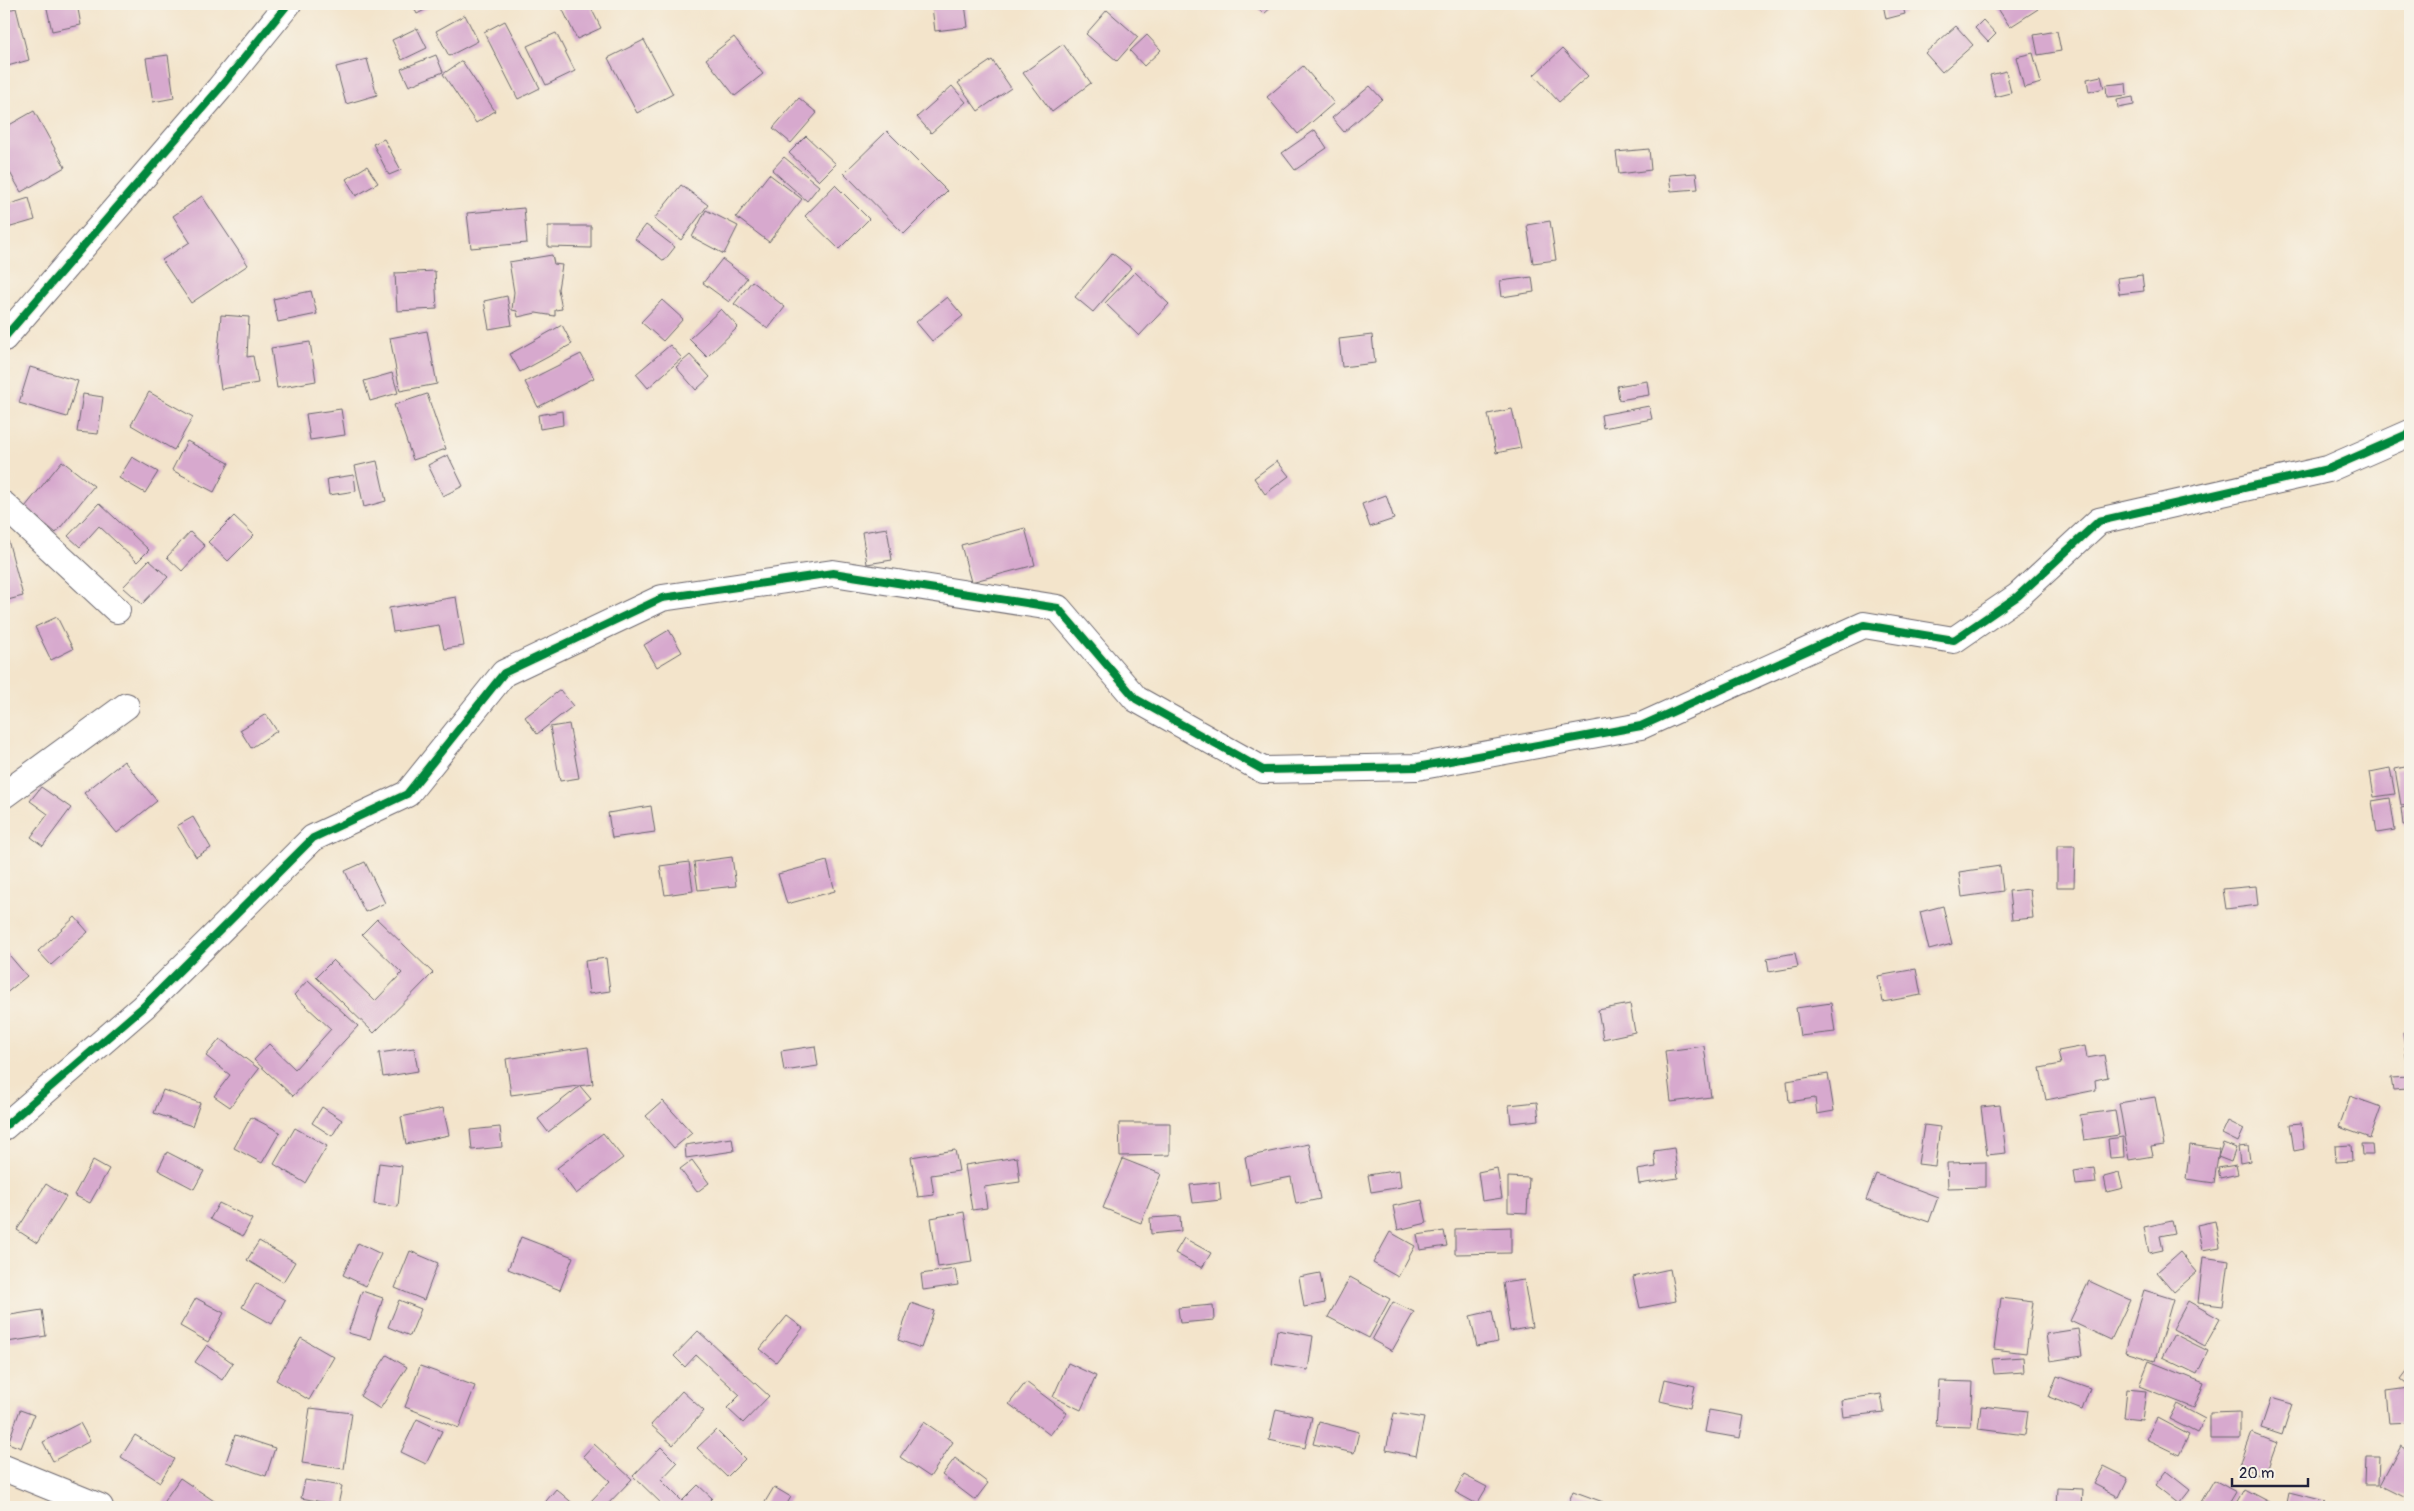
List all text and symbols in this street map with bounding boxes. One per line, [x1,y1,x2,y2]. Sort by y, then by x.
scale bar [2232,1456,2308,1488]
text: 20 m [2239,1464,2274,1483]

